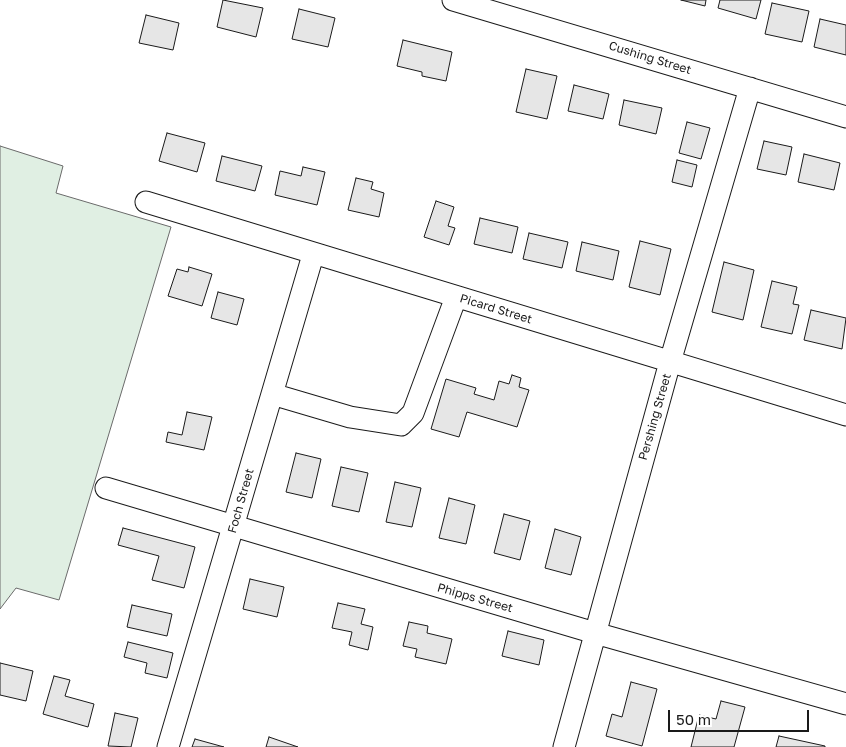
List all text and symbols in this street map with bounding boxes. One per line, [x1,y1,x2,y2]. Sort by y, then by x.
street label: Cushing Street [607,39,693,77]
street label: Picard Street [458,291,534,327]
street label: Pershing Street [636,372,674,462]
street label: Foch Street [225,467,257,535]
street label: Phipps Street [435,580,515,616]
scale bar [671,700,812,732]
text: 50 m [676,710,711,728]

